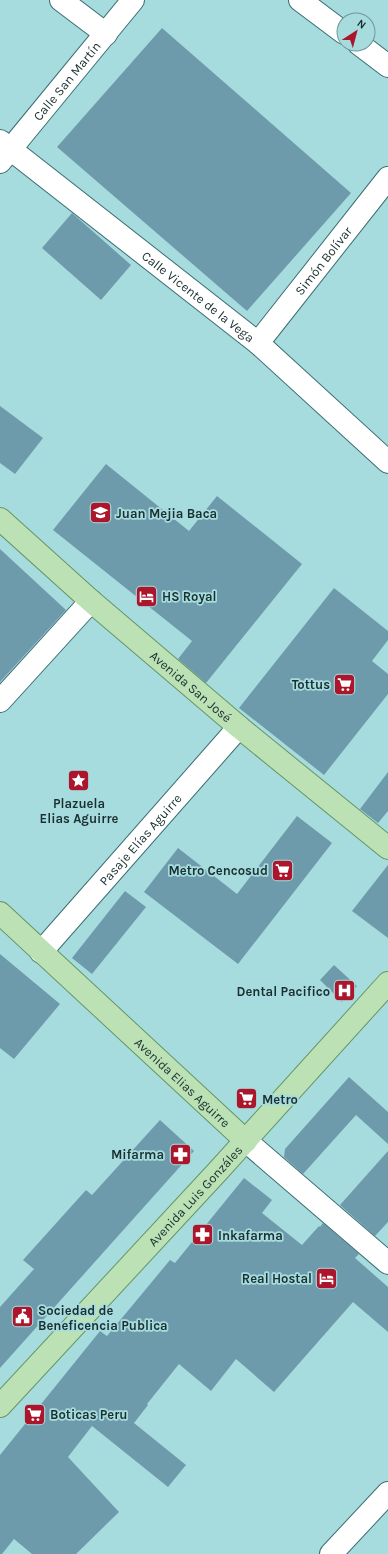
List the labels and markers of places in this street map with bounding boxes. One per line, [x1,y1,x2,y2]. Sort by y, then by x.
school or university icon: Juan Mejia Baca [87,500,113,526]
place label: Juan Mejia Baca [116,506,217,521]
hotel icon: HS Royal [134,583,160,609]
place label: HS Royal [162,589,217,604]
supermarket icon: Tottus [332,671,358,697]
place label: Tottus [292,677,330,692]
place icon: Plazuela Elias Aguirre [66,768,92,794]
place label: Plazuela Elias Aguirre [40,796,119,826]
supermarket icon: Metro Cencosud [270,857,296,883]
place label: Metro Cencosud [168,863,268,878]
hospital icon: Dental Pacifico [332,978,358,1004]
place label: Dental Pacifico [237,984,330,999]
supermarket icon: Metro [233,1086,259,1112]
place label: Metro [262,1092,298,1107]
pharmacy icon: Mifarma [167,1141,193,1167]
place label: Mifarma [111,1147,164,1162]
pharmacy icon: Inkafarma [190,1222,216,1248]
place label: Inkafarma [218,1228,283,1243]
hotel icon: Real Hostal [314,1265,340,1291]
place label: Real Hostal [242,1271,312,1286]
place label: Sociedad de Beneficencia Publica [38,1303,168,1333]
public building icon: Sociedad de Beneficencia Publica [10,1304,36,1330]
supermarket icon: Boticas Peru [22,1401,48,1427]
place label: Boticas Peru [50,1407,128,1422]

